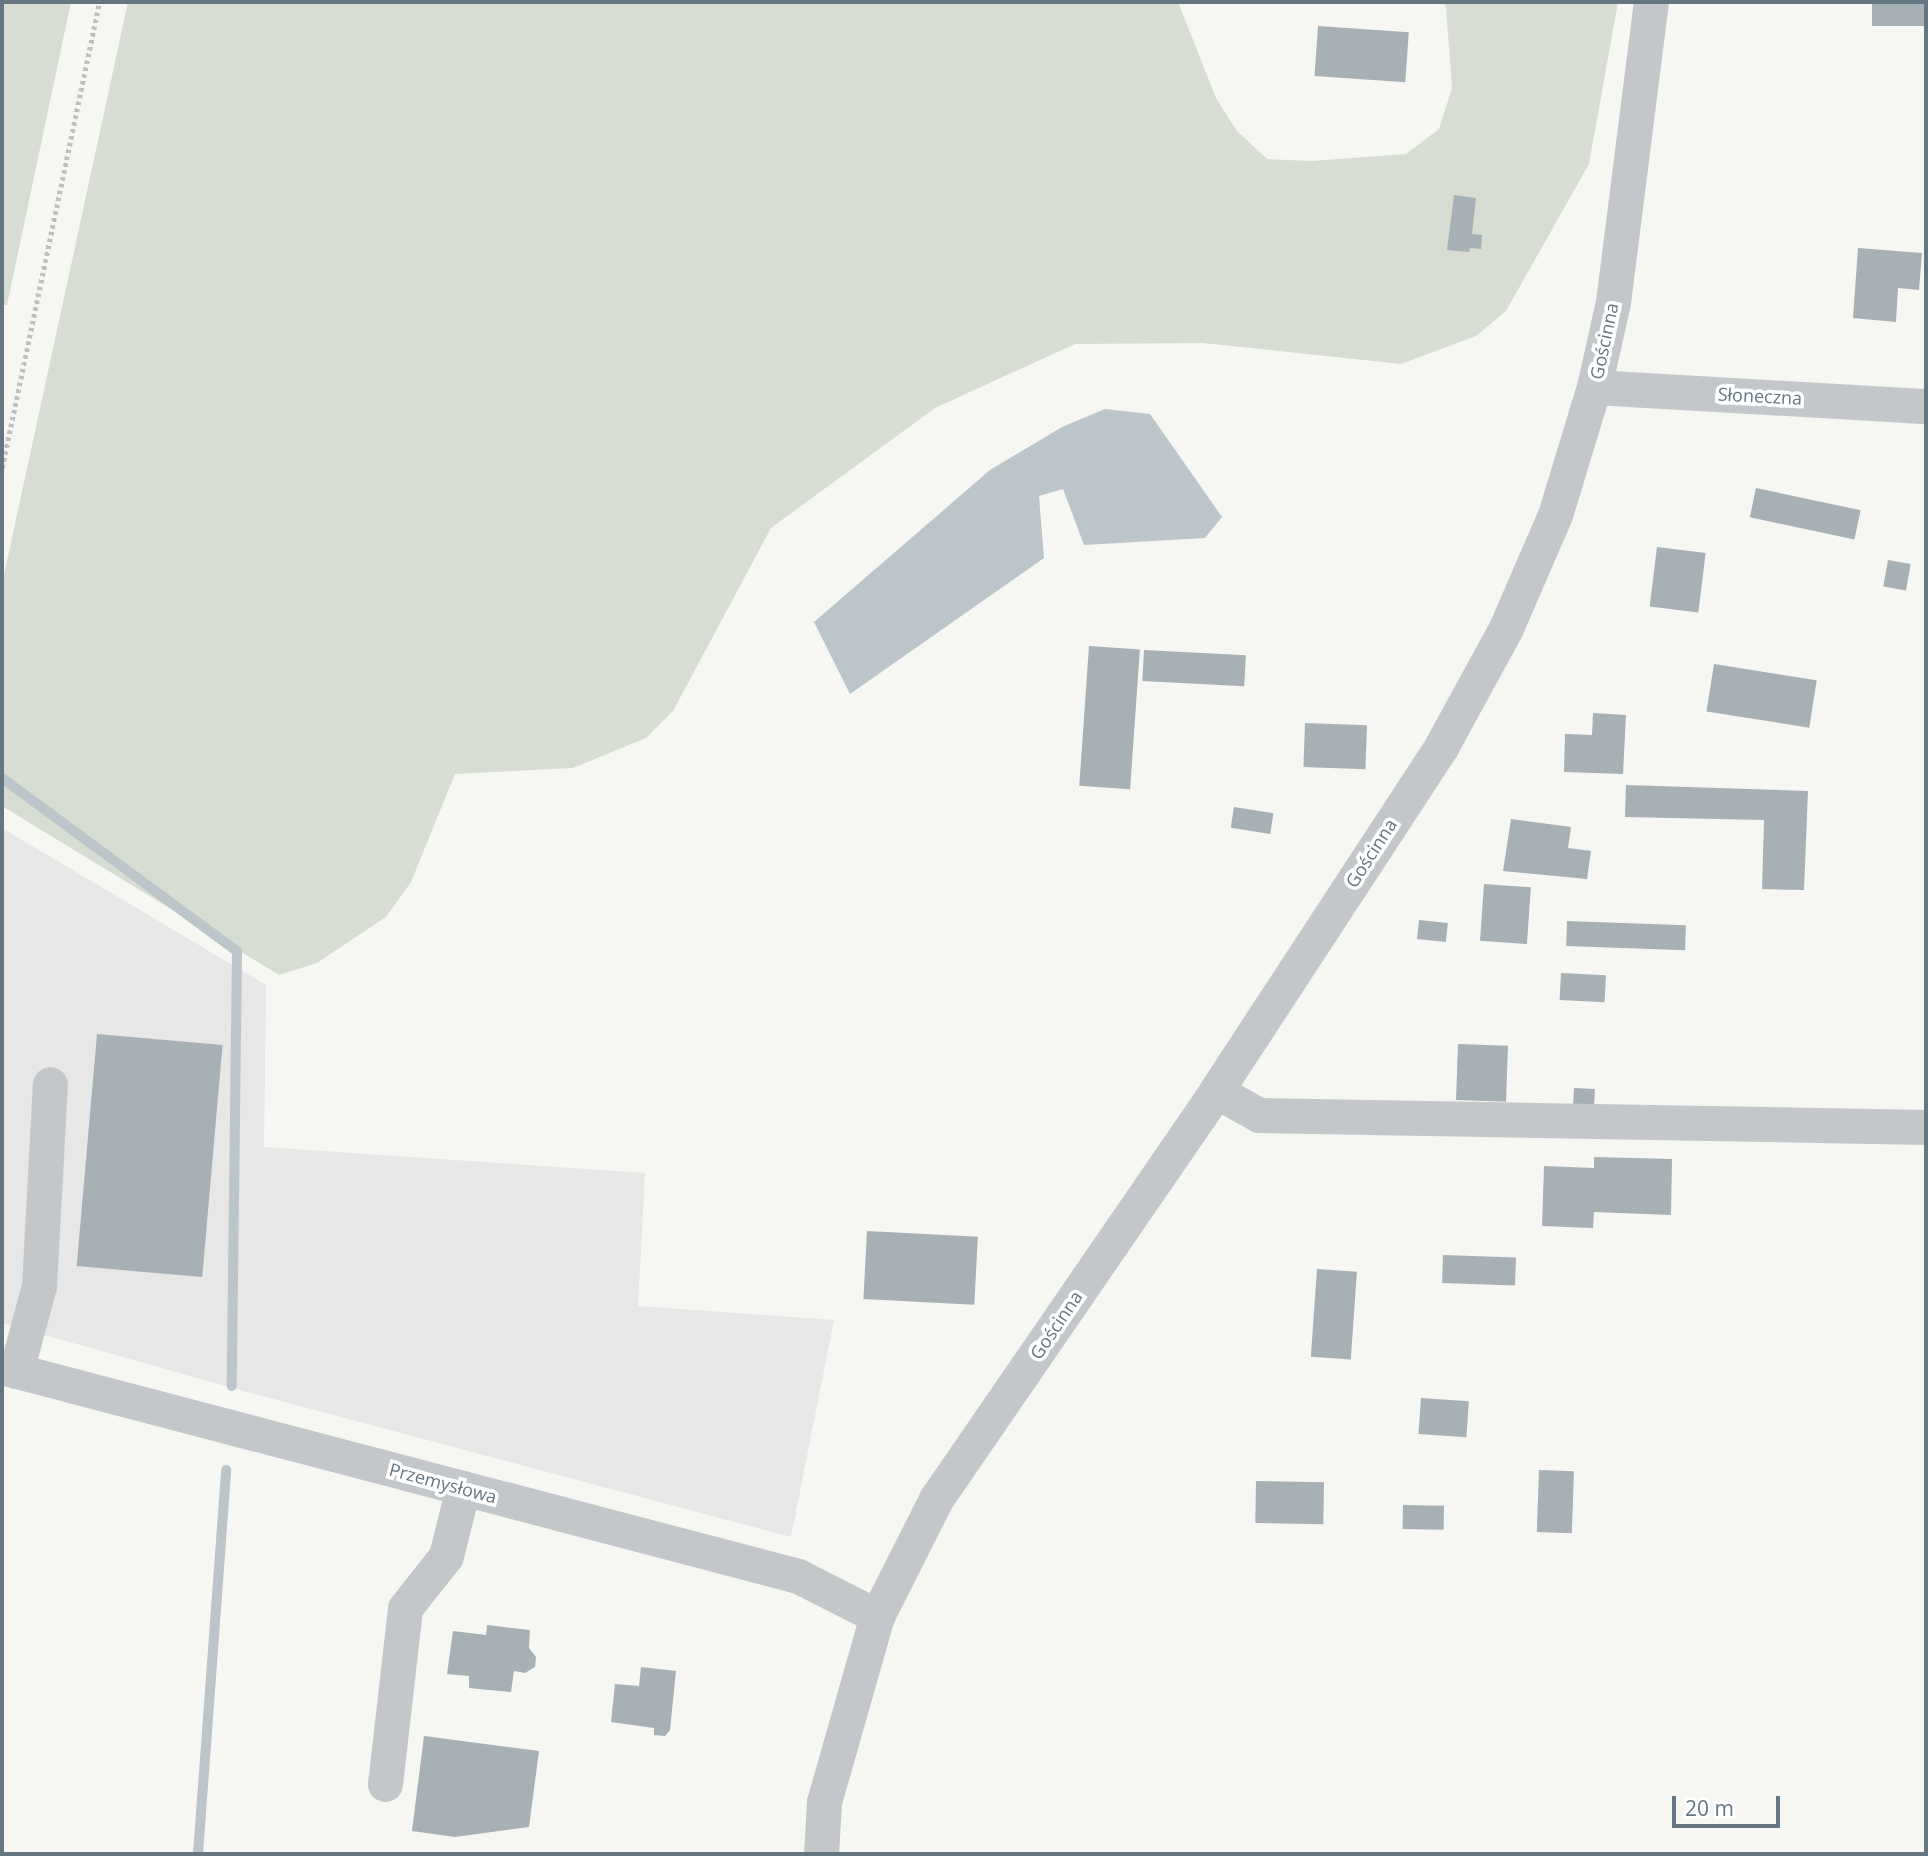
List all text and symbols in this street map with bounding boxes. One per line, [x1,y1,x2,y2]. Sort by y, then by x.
street label: Gościnna [1585,301,1623,381]
street label: Słoneczna [1717,383,1803,409]
street label: Gościnna [1341,815,1401,891]
street label: Gościnna [1025,1287,1087,1363]
street label: Przemysłowa [387,1458,499,1508]
scale bar [1676,1783,1784,1827]
text: 20 m [1685,1794,1734,1822]

